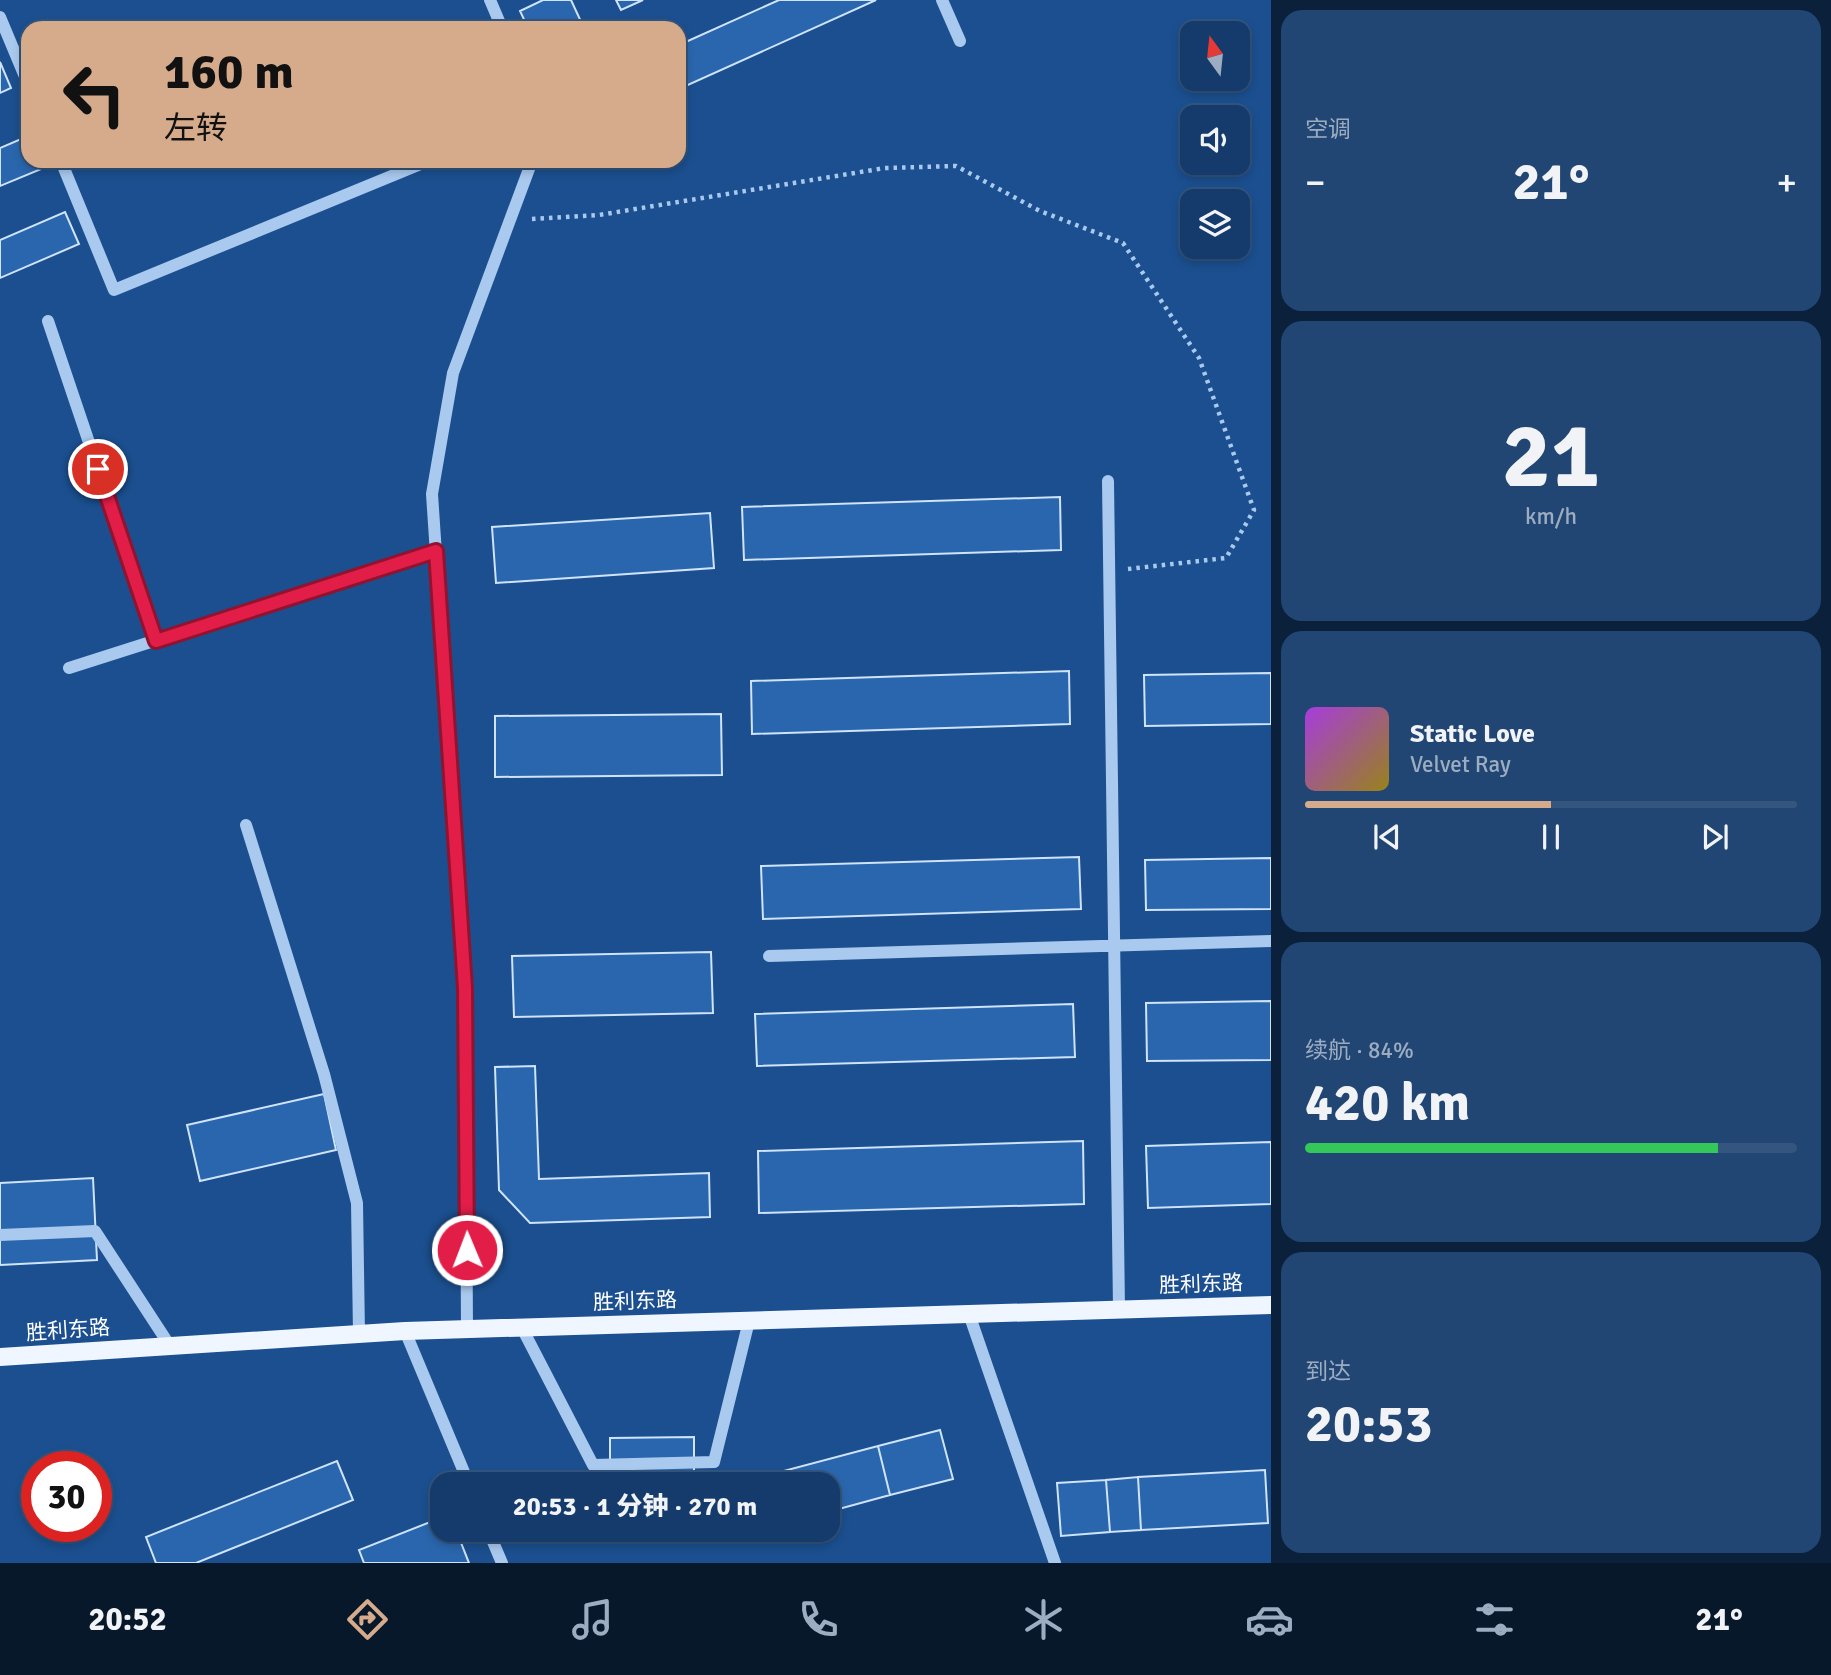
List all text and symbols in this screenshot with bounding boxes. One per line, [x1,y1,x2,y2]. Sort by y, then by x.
north arrow [1180,21,1250,91]
map controls [1180,21,1250,259]
text: 160 m [164,42,294,102]
icon: left [49,49,140,140]
button: sound [1180,105,1250,175]
text: 左转 [164,109,228,148]
text: 空调 [1305,115,1351,144]
text: 21° [1513,150,1589,214]
text: − [1305,159,1326,206]
text: + [1776,159,1797,206]
button: layers [1180,189,1250,259]
text: 21 [1502,400,1600,513]
pin [68,439,128,499]
icon: arrive [79,450,117,488]
text: km/h [1525,502,1577,531]
text: Static Love [1410,718,1535,750]
text: Velvet Ray [1410,750,1511,779]
icon: previous [1368,818,1406,856]
icon: pause [1532,818,1570,856]
icon: next [1696,818,1734,856]
text: 续航 · 84% [1305,1036,1414,1065]
text: 420 km [1305,1071,1470,1135]
position arrow [430,1213,504,1287]
street label: 胜利东路 [1159,1270,1243,1298]
street label: 胜利东路 [593,1287,677,1315]
street label: 胜利东路 [25,1314,111,1346]
text: 到达 [1305,1357,1351,1386]
text: 20:53 [1305,1392,1433,1456]
speed limit sign: 30 [21,1451,112,1542]
text: 20:53 · 1 分钟 · 270 m [513,1491,757,1523]
icon: directions [343,1595,392,1644]
icon: music [568,1595,617,1644]
icon: phone [794,1595,843,1644]
icon: climate [1019,1595,1068,1644]
icon: car [1245,1595,1294,1644]
icon: filters [1470,1595,1519,1644]
text: 20:52 [88,1600,167,1639]
text: 21° [1695,1600,1743,1639]

